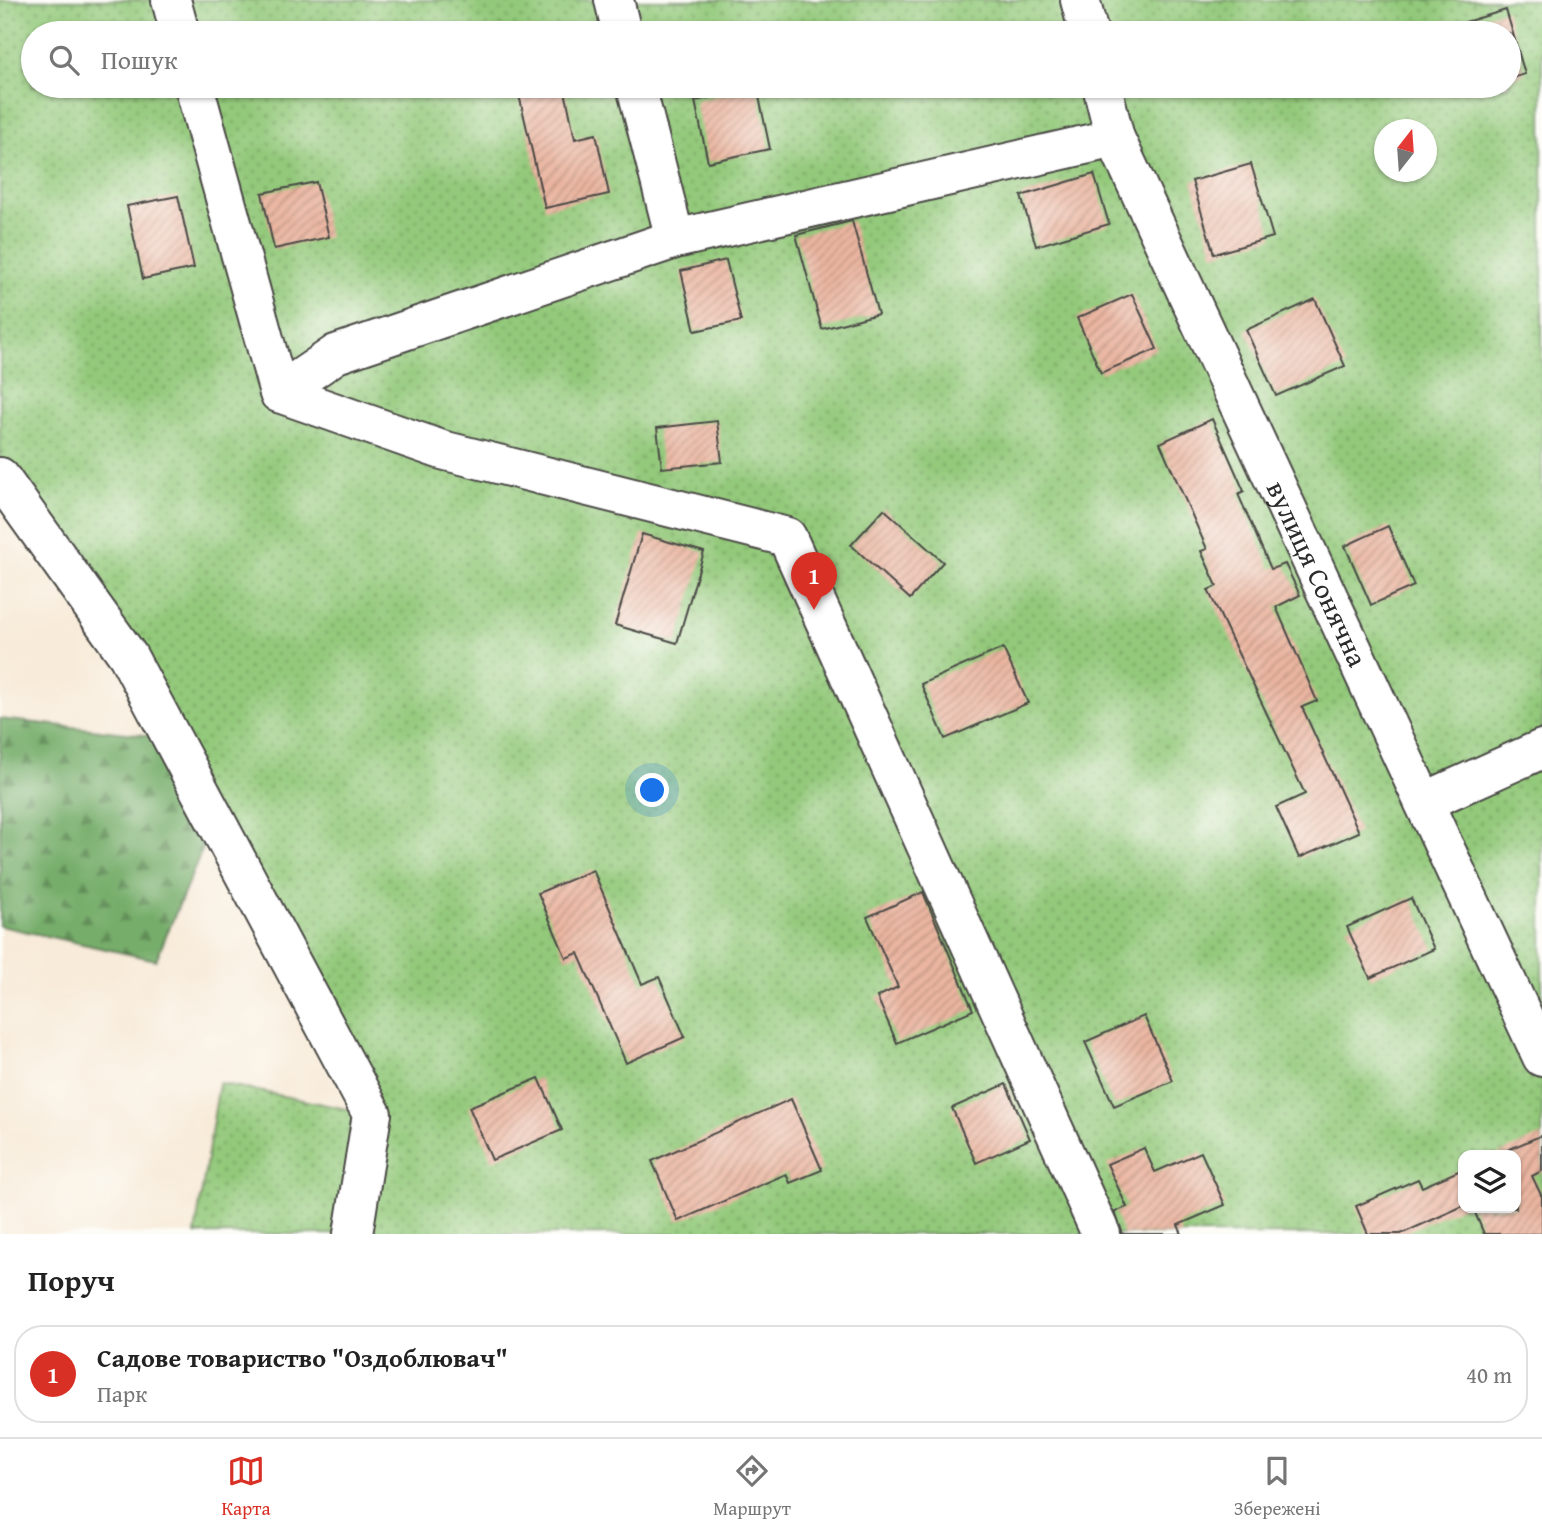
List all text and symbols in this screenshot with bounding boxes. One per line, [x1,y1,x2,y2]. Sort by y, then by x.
search box [21,21,1521,98]
text: Пошук [101,40,178,79]
icon: search [45,41,83,79]
north arrow [1374,119,1437,182]
street label: вулиця Сонячна [1257,474,1379,674]
pin: 1 [791,552,837,610]
your location [635,773,669,807]
map controls [1458,1150,1521,1213]
button: layers [1458,1150,1521,1213]
text: Поруч [28,1258,115,1302]
text: Садове товариство "Оздоблювач" [97,1338,508,1377]
text: 1 [47,1358,59,1391]
text: 40 m [1466,1358,1512,1391]
text: Парк [97,1377,147,1410]
tab: Карта [221,1452,271,1522]
tab: Маршрут [713,1452,791,1522]
tab: Збережені [1234,1452,1321,1522]

